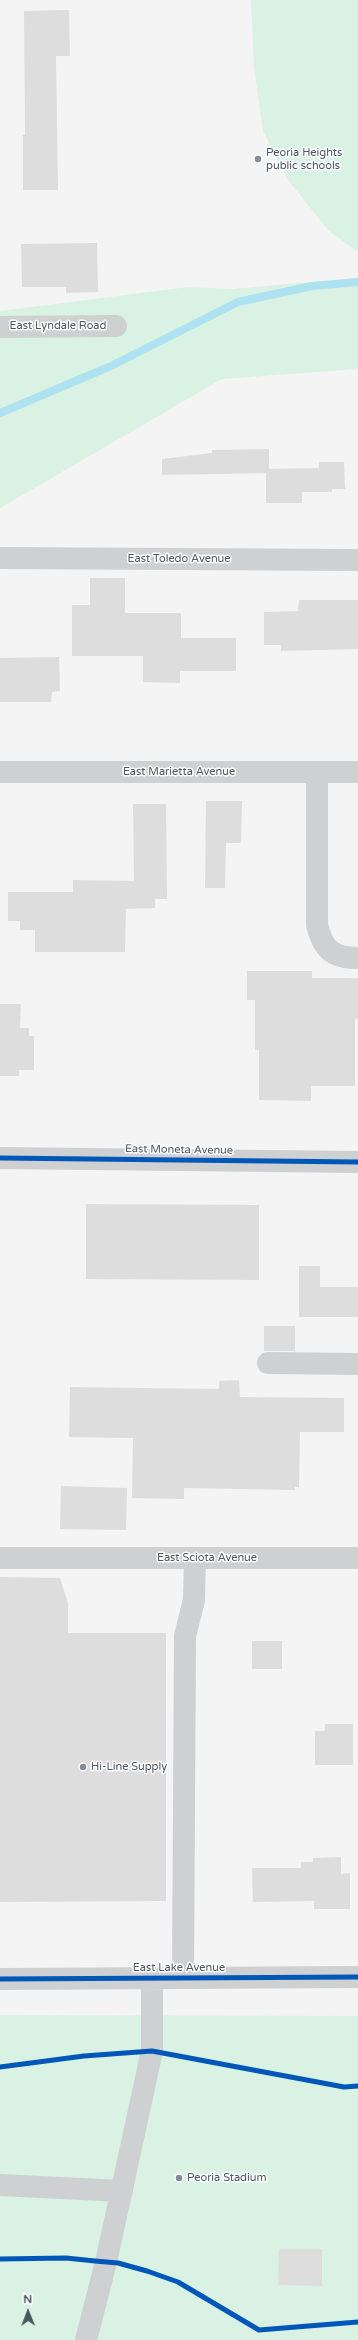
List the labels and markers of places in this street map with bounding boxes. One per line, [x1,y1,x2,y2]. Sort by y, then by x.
place label: Peoria Heights public schools [266,146,342,172]
marker: Peoria Heights public schools [253,154,263,164]
place label: Hi-Line Supply [91,1760,167,1774]
marker: Hi-Line Supply [78,1762,88,1772]
place label: Peoria Stadium [187,2171,267,2185]
marker: Peoria Stadium [174,2173,184,2183]

